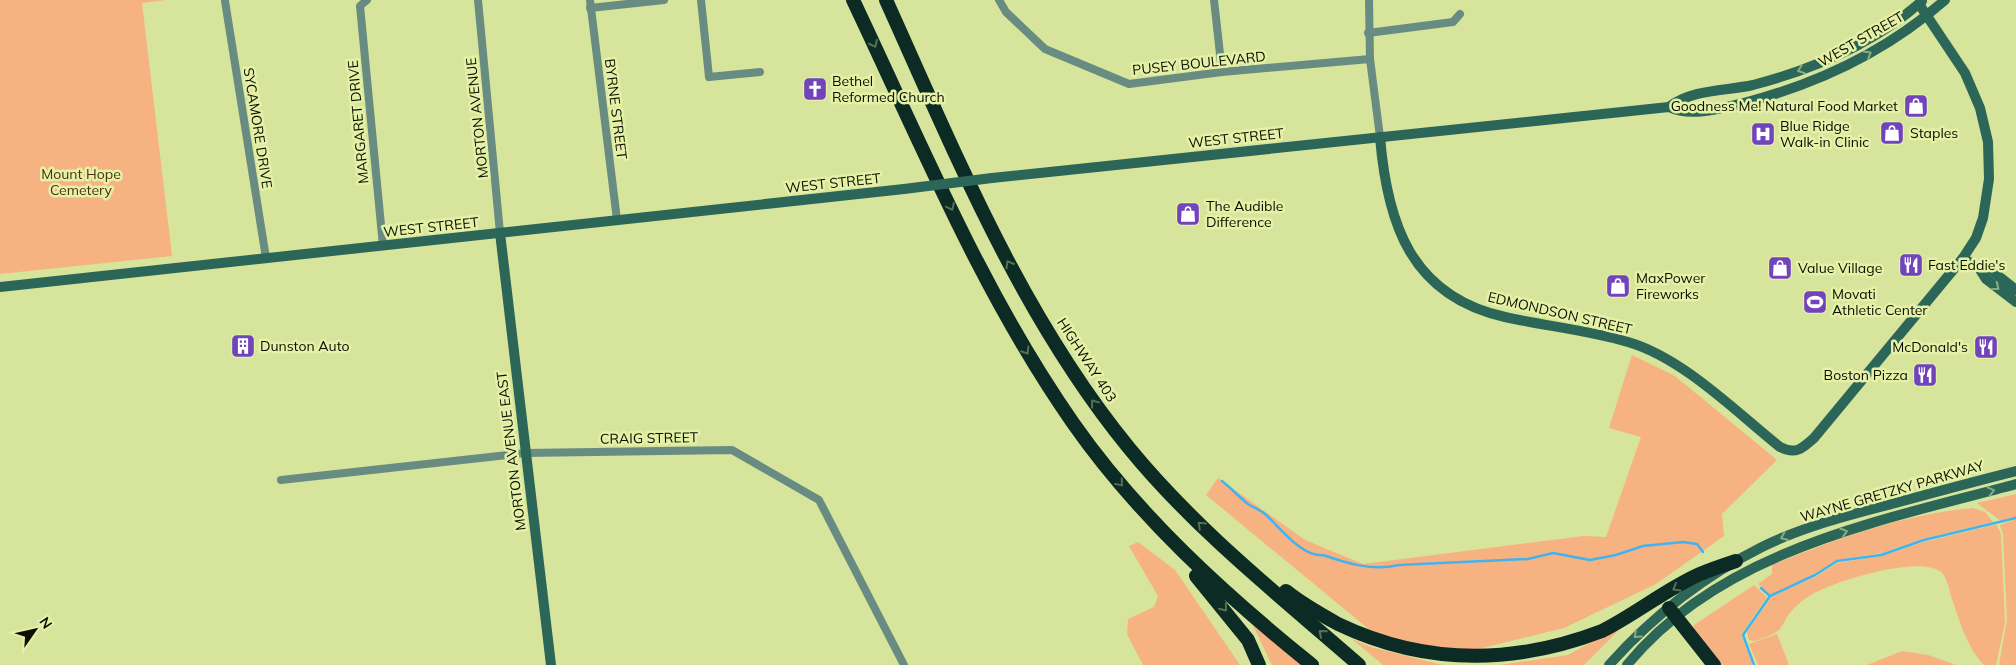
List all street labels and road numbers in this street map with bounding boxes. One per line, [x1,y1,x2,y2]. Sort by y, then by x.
street label: WEST STREET [1815,7,1907,71]
street label: PUSEY BOULEVARD [1131,47,1267,79]
street label: MORTON AVENUE [462,57,492,179]
street label: BYRNE STREET [601,58,631,161]
street label: MARGARET DRIVE [344,59,372,185]
street label: SYCAMORE DRIVE [240,66,276,190]
street label: WEST STREET [1187,124,1285,152]
street label: WEST STREET [784,169,882,197]
street label: WEST STREET [382,213,480,241]
street label: EDMONDSON STREET [1486,288,1634,338]
street label: HIGHWAY 403 [1053,314,1121,406]
street label: MORTON AVENUE EAST [492,370,530,532]
street label: CRAIG STREET [600,428,699,448]
street label: WAYNE GRETZKY PARKWAY [1798,456,1986,526]

